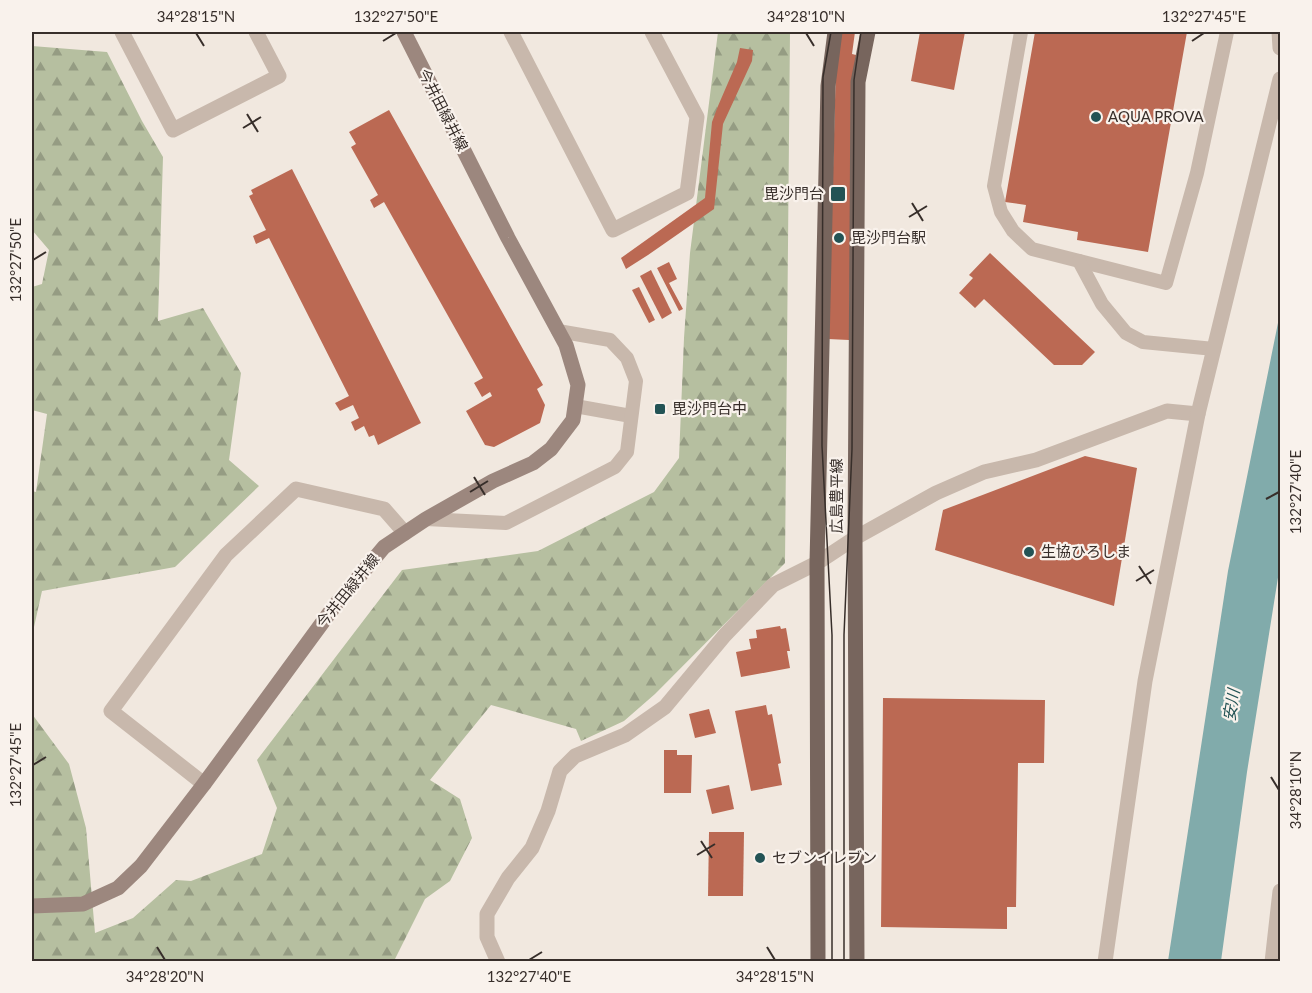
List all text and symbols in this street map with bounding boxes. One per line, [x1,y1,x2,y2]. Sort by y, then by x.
text: 34°28'15"N [157,7,235,25]
text: 132°27'50"E [354,7,438,25]
text: 34°28'10"N [767,7,845,25]
text: 132°27'45"E [1162,7,1246,25]
street label: 今井田緑井線 [415,65,472,154]
place label: AQUA PROVA [1108,107,1205,125]
marker: AQUA PROVA [1089,110,1103,124]
place label: 毘沙門台 [764,184,824,202]
marker: 毘沙門台 [829,185,847,203]
text: 132°27'50"E [6,218,24,302]
place label: 毘沙門台駅 [851,228,926,246]
marker: 毘沙門台駅 [832,231,846,245]
place label: 毘沙門台中 [672,399,747,417]
marker: 毘沙門台中 [653,402,667,416]
text: 132°27'40"E [1286,450,1304,534]
street label: 広島豊平線 [827,458,845,534]
place label: 生協ひろしま [1041,542,1131,560]
marker: 生協ひろしま [1022,545,1036,559]
street label: 今井田緑井線 [312,550,383,631]
water label: 安川 [1219,686,1243,722]
text: 132°27'45"E [6,723,24,807]
text: 34°28'10"N [1286,751,1304,829]
place label: セブンイレブン [772,848,877,866]
marker: セブンイレブン [753,851,767,865]
text: 34°28'20"N [126,967,204,985]
text: 132°27'40"E [487,967,571,985]
text: 34°28'15"N [736,967,814,985]

